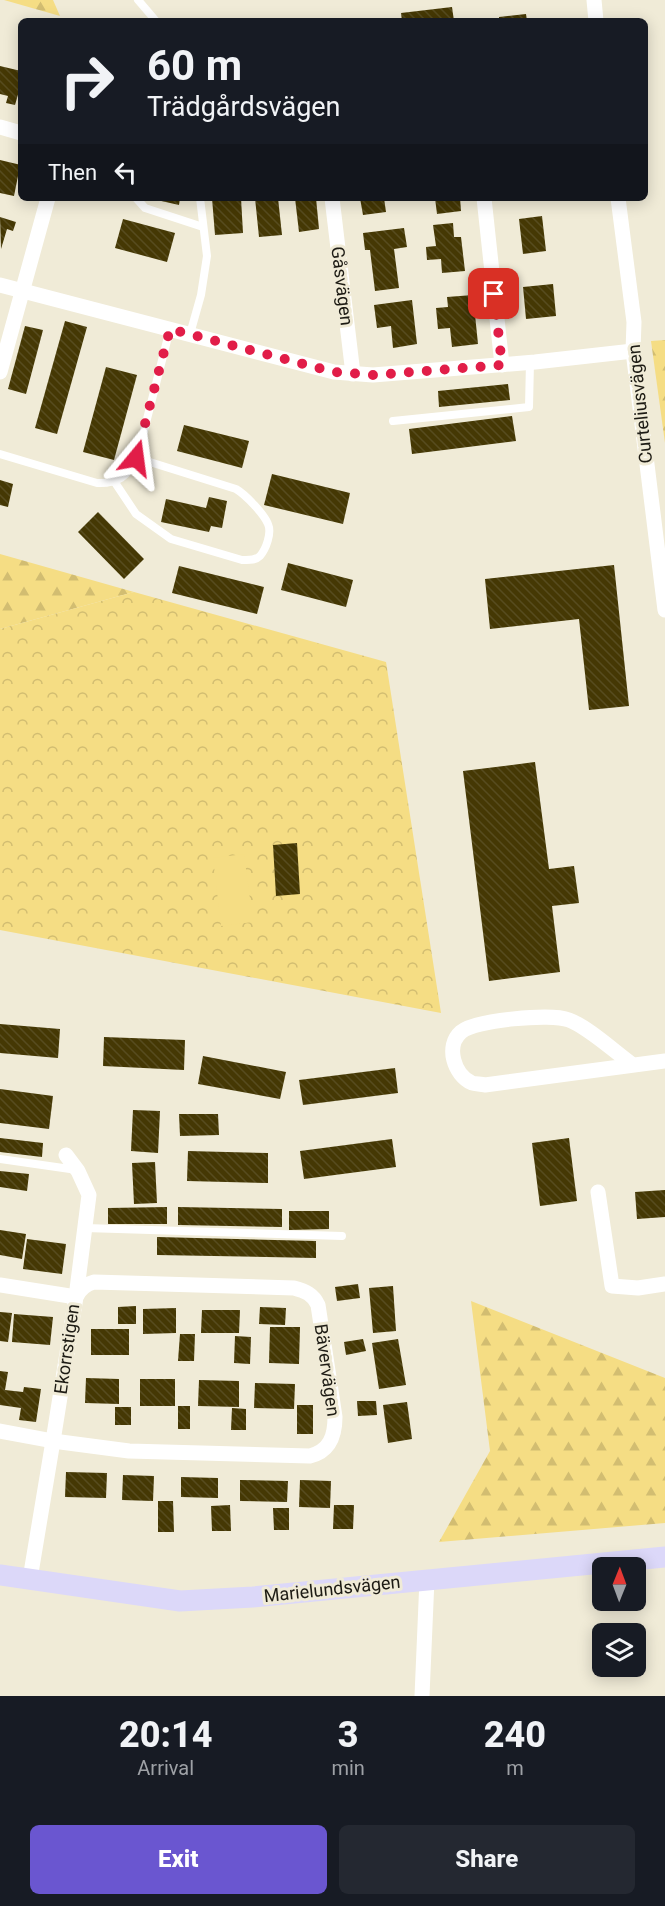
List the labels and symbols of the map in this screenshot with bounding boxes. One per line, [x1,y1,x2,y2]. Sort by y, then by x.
street label: Gåsvägen [327,245,358,327]
pin [468,268,519,319]
street label: Curteliusvägen [623,344,656,465]
position arrow [104,426,168,490]
street label: Ekorrstigen [50,1302,83,1395]
street label: Bävervägen [311,1322,344,1418]
north arrow [592,1557,646,1611]
street label: Marielundsvägen [263,1571,401,1606]

